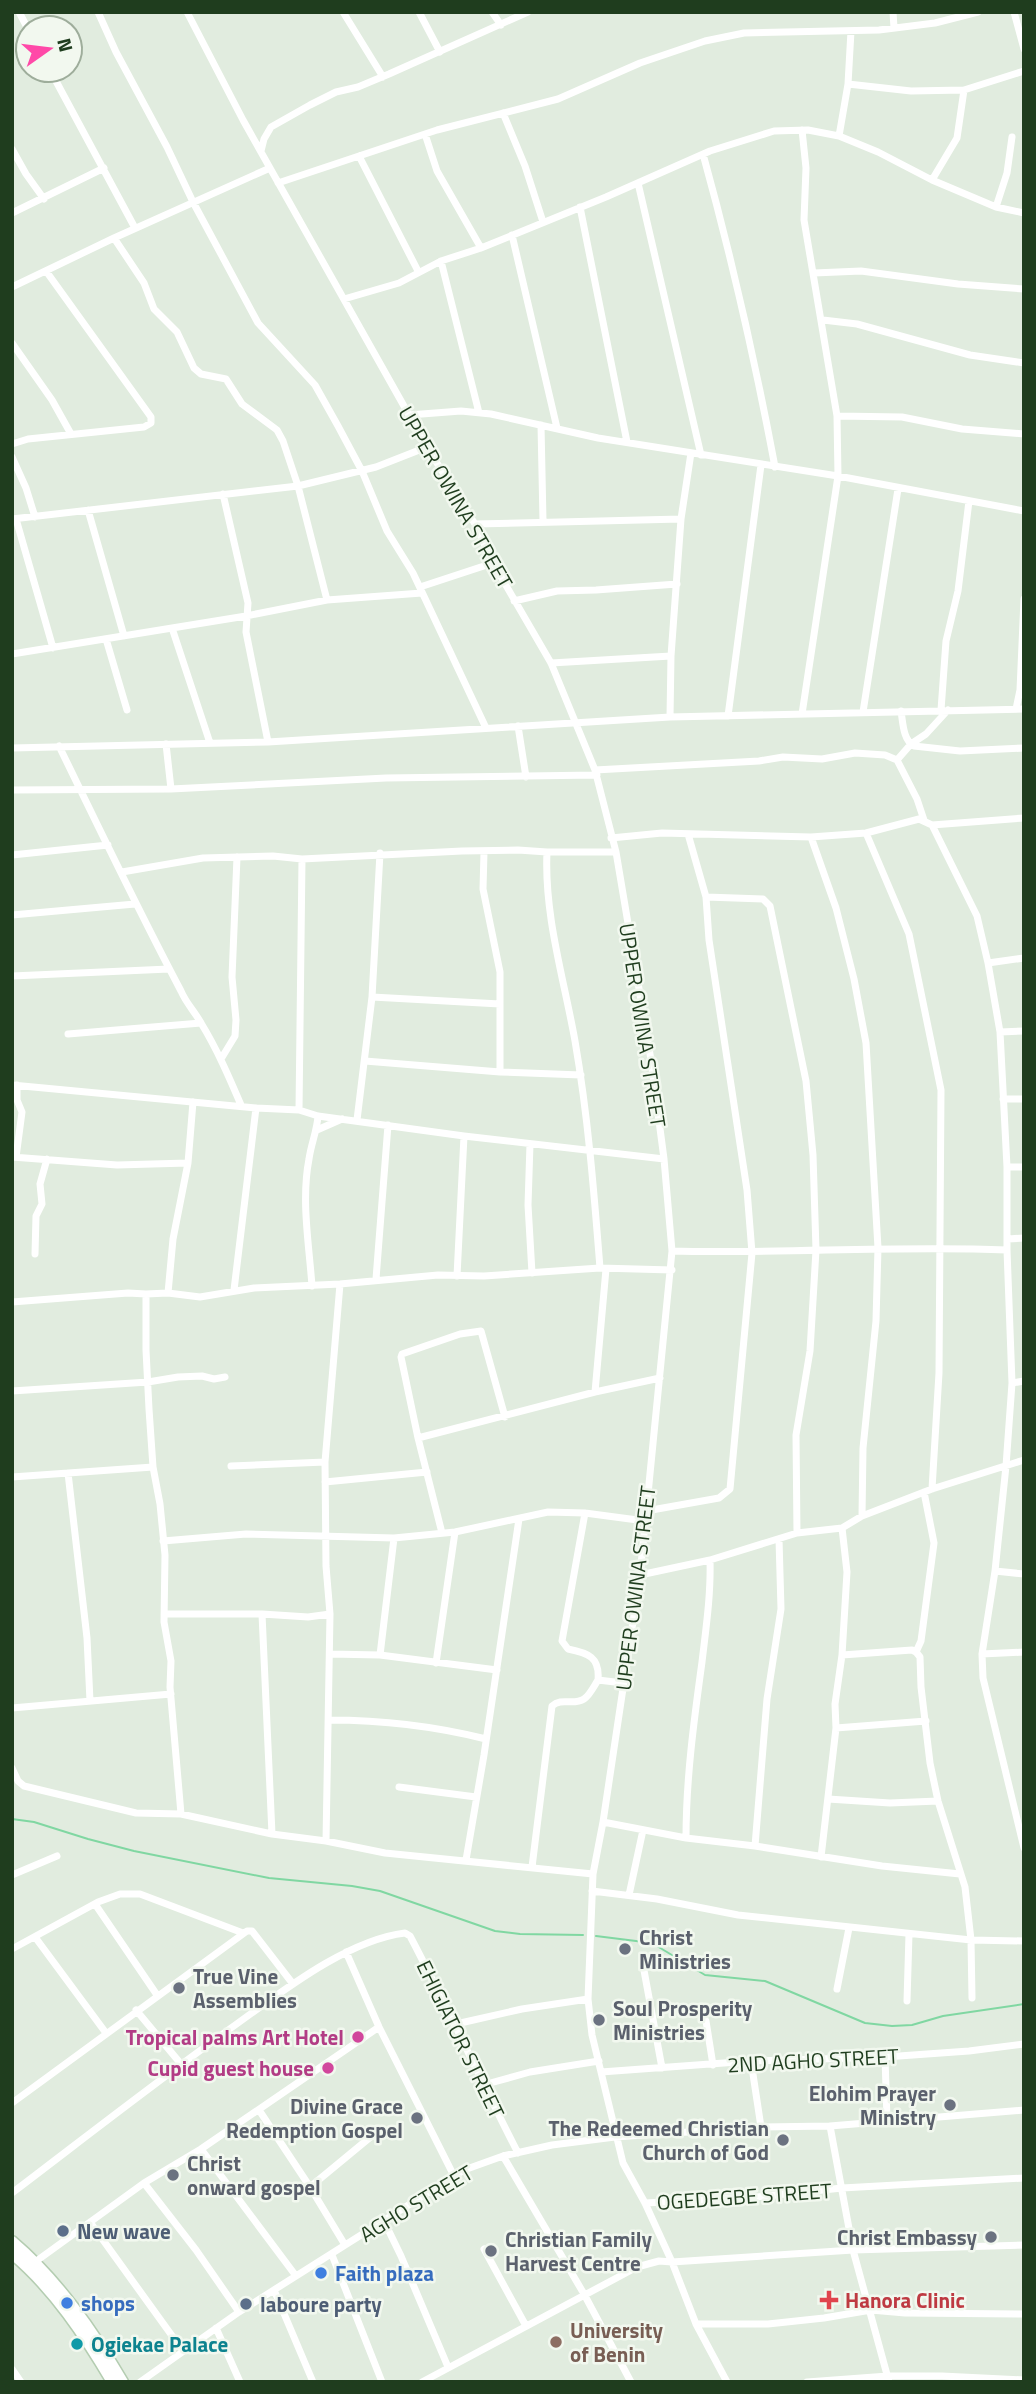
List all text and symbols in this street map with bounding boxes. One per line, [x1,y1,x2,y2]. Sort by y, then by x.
north arrow [14,14,84,84]
text: N [50,35,82,55]
street label: UPPER OWINA STREET [391,400,521,594]
street label: UPPER OWINA STREET [611,921,675,1129]
street label: UPPER OWINA STREET [607,1484,663,1692]
place label: Christ Ministries [639,1921,731,1977]
marker: Christ Ministries [617,1941,633,1957]
street label: EHIGIATOR STREET [409,1955,513,2123]
place label: True Vine Assemblies [193,1960,297,2016]
marker: True Vine Assemblies [171,1980,187,1996]
place label: Soul Prosperity Ministries [613,1992,753,2048]
marker: Soul Prosperity Ministries [591,2012,607,2028]
place label: Tropical palms Art Hotel [126,2021,344,2053]
marker: Tropical palms Art Hotel [350,2029,366,2045]
street label: 2ND AGHO STREET [726,2040,900,2080]
place label: Cupid guest house [147,2052,314,2084]
marker: Cupid guest house [320,2060,336,2076]
place label: Elohim Prayer Ministry [809,2077,936,2133]
place label: Divine Grace Redemption Gospel [226,2090,403,2146]
marker: Elohim Prayer Ministry [942,2097,958,2113]
marker: Divine Grace Redemption Gospel [409,2110,425,2126]
place label: The Redeemed Christian Church of God [548,2112,769,2168]
marker: The Redeemed Christian Church of God [775,2132,791,2148]
place label: Christ onward gospel [187,2147,321,2203]
street label: AGHO STREET [353,2156,479,2250]
marker: Christ onward gospel [165,2167,181,2183]
street label: OGEDEGBE STREET [656,2174,832,2218]
place label: New wave [77,2215,171,2247]
place label: Christ Embassy [837,2221,977,2253]
marker: New wave [55,2223,71,2239]
place label: Christian Family Harvest Centre [505,2223,652,2279]
marker: Christ Embassy [983,2229,999,2245]
marker: Christian Family Harvest Centre [483,2243,499,2259]
place label: Faith plaza [335,2257,434,2289]
marker: Faith plaza [313,2265,329,2281]
place label: Hanora Clinic [845,2284,965,2316]
place label: shops [81,2287,135,2319]
place label: laboure party [260,2288,382,2320]
marker: Hanora Clinic [819,2290,839,2310]
marker: shops [59,2295,75,2311]
marker: laboure party [238,2296,254,2312]
place label: University of Benin [570,2314,663,2370]
place label: Ogiekae Palace [91,2328,228,2360]
marker: University of Benin [548,2334,564,2350]
marker: Ogiekae Palace [69,2336,85,2352]

